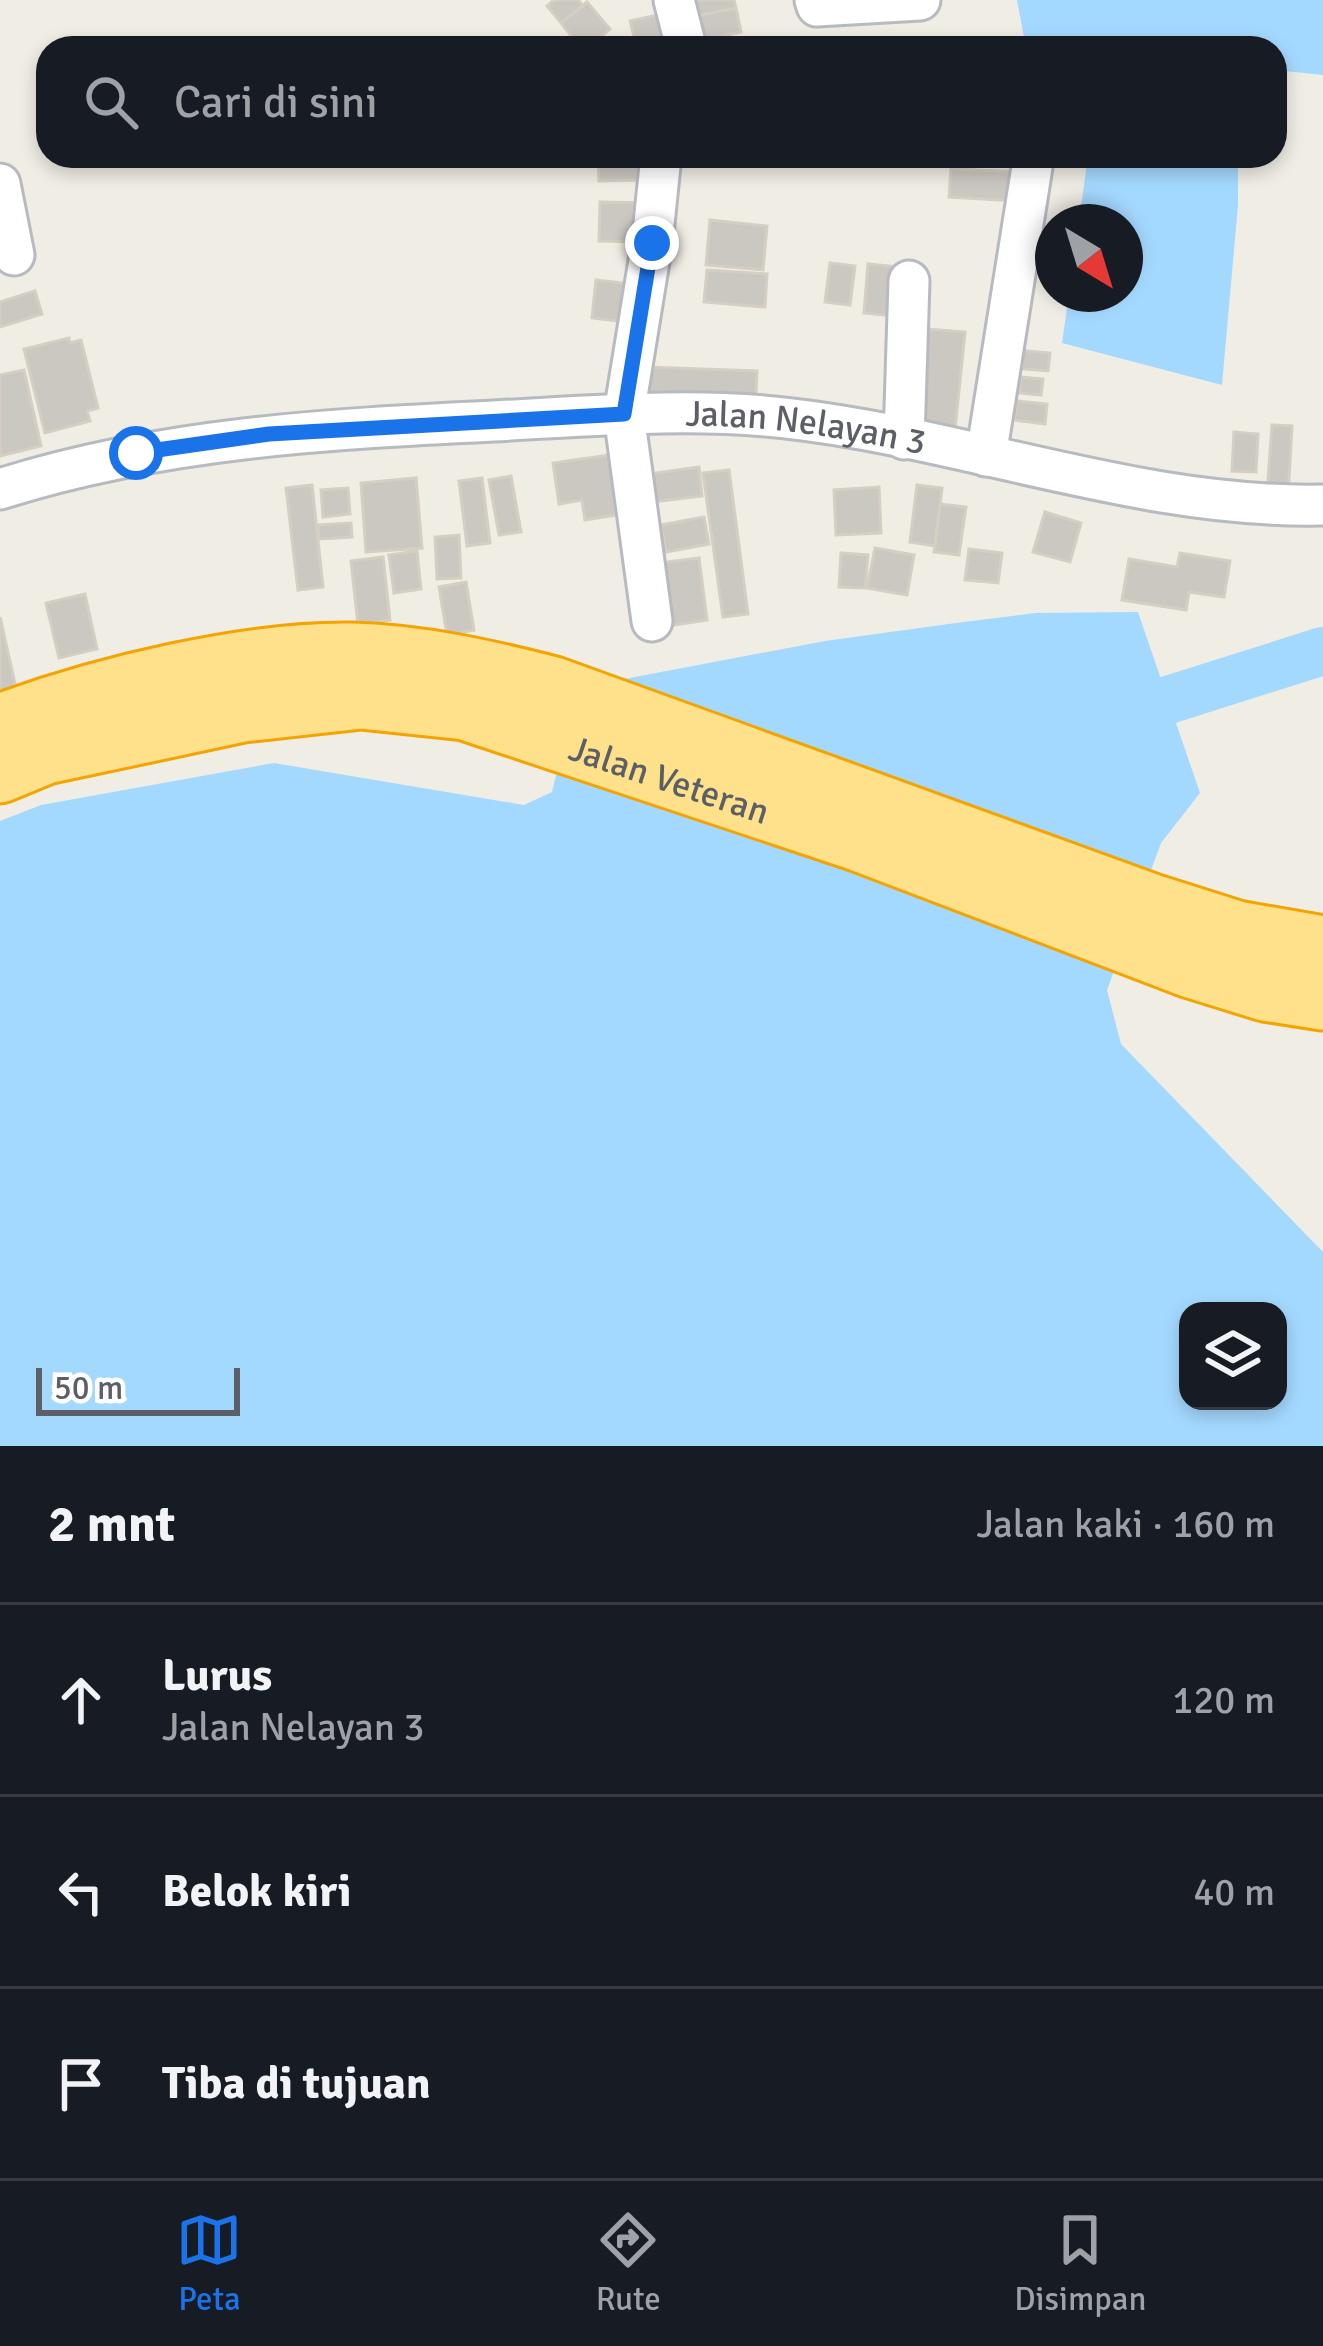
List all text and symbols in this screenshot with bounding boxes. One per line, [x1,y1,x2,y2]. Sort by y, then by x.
search box [36,36,1287,168]
icon: search [78,69,144,135]
text: Cari di sini [174,75,378,130]
north arrow [1035,204,1143,312]
route end [625,216,679,270]
street label: Jalan Nelayan 3 [685,392,930,465]
route start [109,426,163,480]
street label: Jalan Veteran [563,726,775,835]
map controls [1179,1302,1287,1410]
button: layers [1179,1302,1287,1410]
scale bar [36,1362,240,1415]
text: 50 m [54,1368,123,1409]
text: 2 mnt [48,1493,175,1556]
text: Jalan kaki · 160 m [977,1500,1275,1548]
text: Lurus [162,1648,272,1703]
icon: ahead [48,1667,114,1733]
text: 120 m [1172,1676,1275,1724]
text: Jalan Nelayan 3 [162,1703,425,1751]
icon: left [48,1859,114,1925]
text: Belok kiri [162,1864,351,1919]
text: 40 m [1193,1868,1275,1916]
icon: arrive [48,2051,114,2117]
text: Tiba di tujuan [162,2056,431,2111]
tab: Peta [176,2207,242,2320]
tab: Rute [595,2207,661,2320]
tab: Disimpan [1014,2207,1147,2320]

